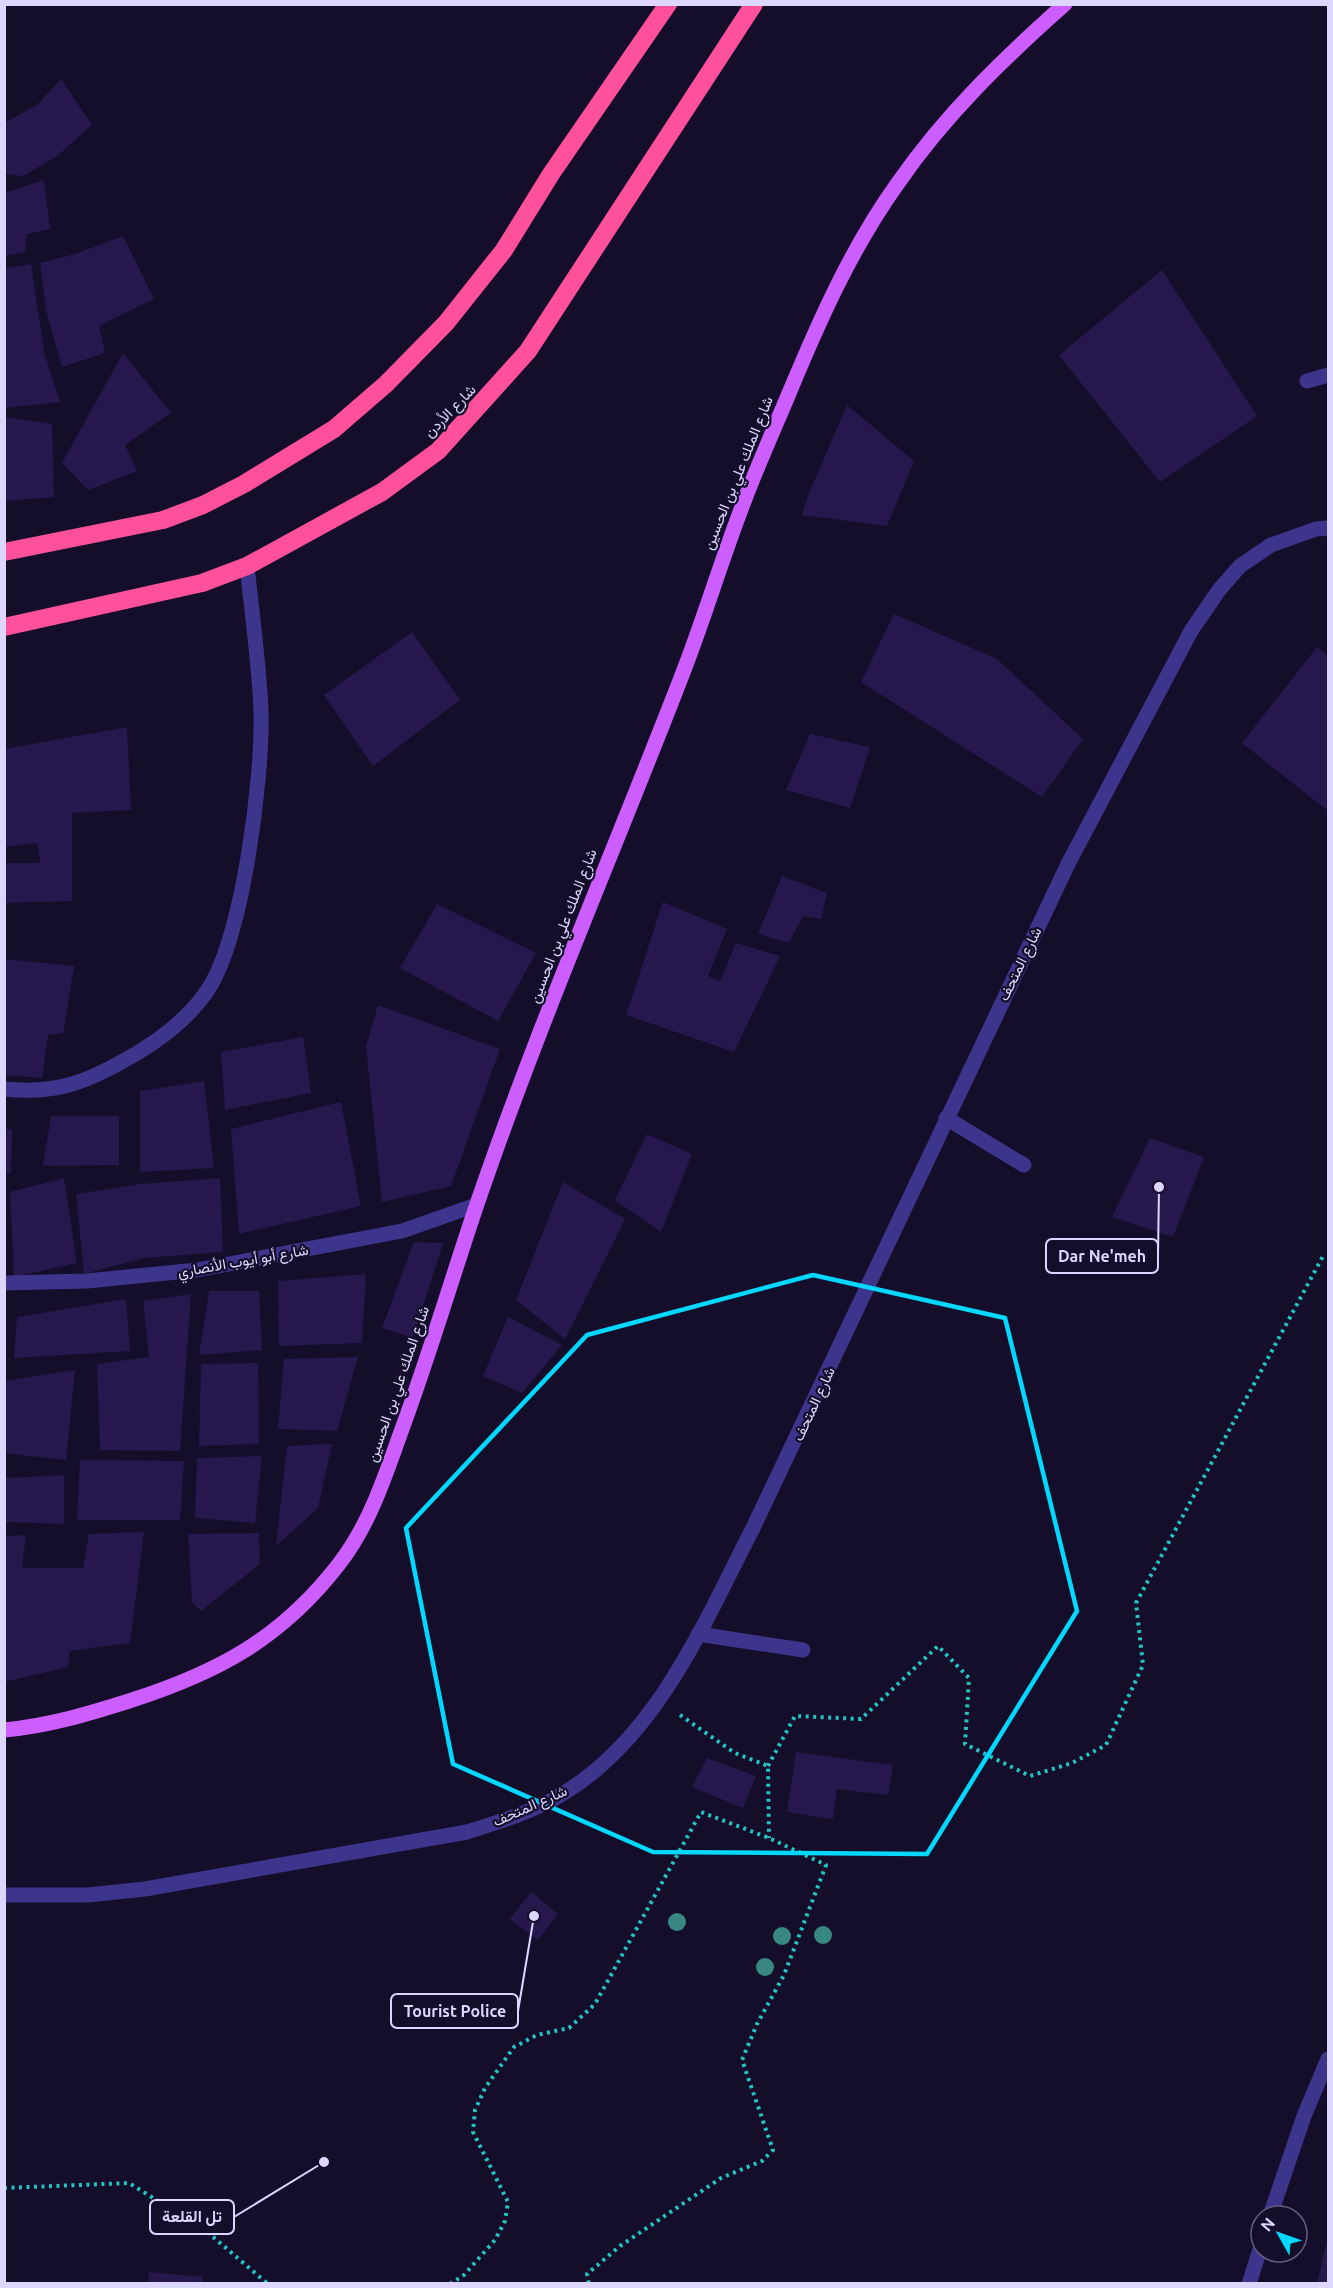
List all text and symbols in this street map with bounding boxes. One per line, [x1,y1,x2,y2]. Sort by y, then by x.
street label: شارع الأردن [420,381,481,443]
street label: شارع الملك علي بن الحسين [699,394,781,554]
street label: شارع الملك علي بن الحسين [525,846,605,1007]
street label: شارع المتحف [994,924,1047,1005]
callout: Dar Ne'meh [1046,1239,1158,1273]
street label: شارع أبو أيوب الأنصاري [176,1241,311,1285]
text: Dar Ne'meh [1058,1247,1146,1265]
street label: شارع الملك علي بن الحسين [363,1303,437,1466]
street label: شارع المتحف [789,1364,841,1445]
street label: شارع المتحف [490,1782,571,1832]
callout: Tourist Police [391,1994,518,2028]
text: Tourist Police [404,2002,506,2020]
callout: تل القلعة [150,2200,234,2234]
north arrow [1249,2204,1309,2264]
text: تل القلعة [162,2207,222,2226]
text: N [1257,2214,1278,2235]

